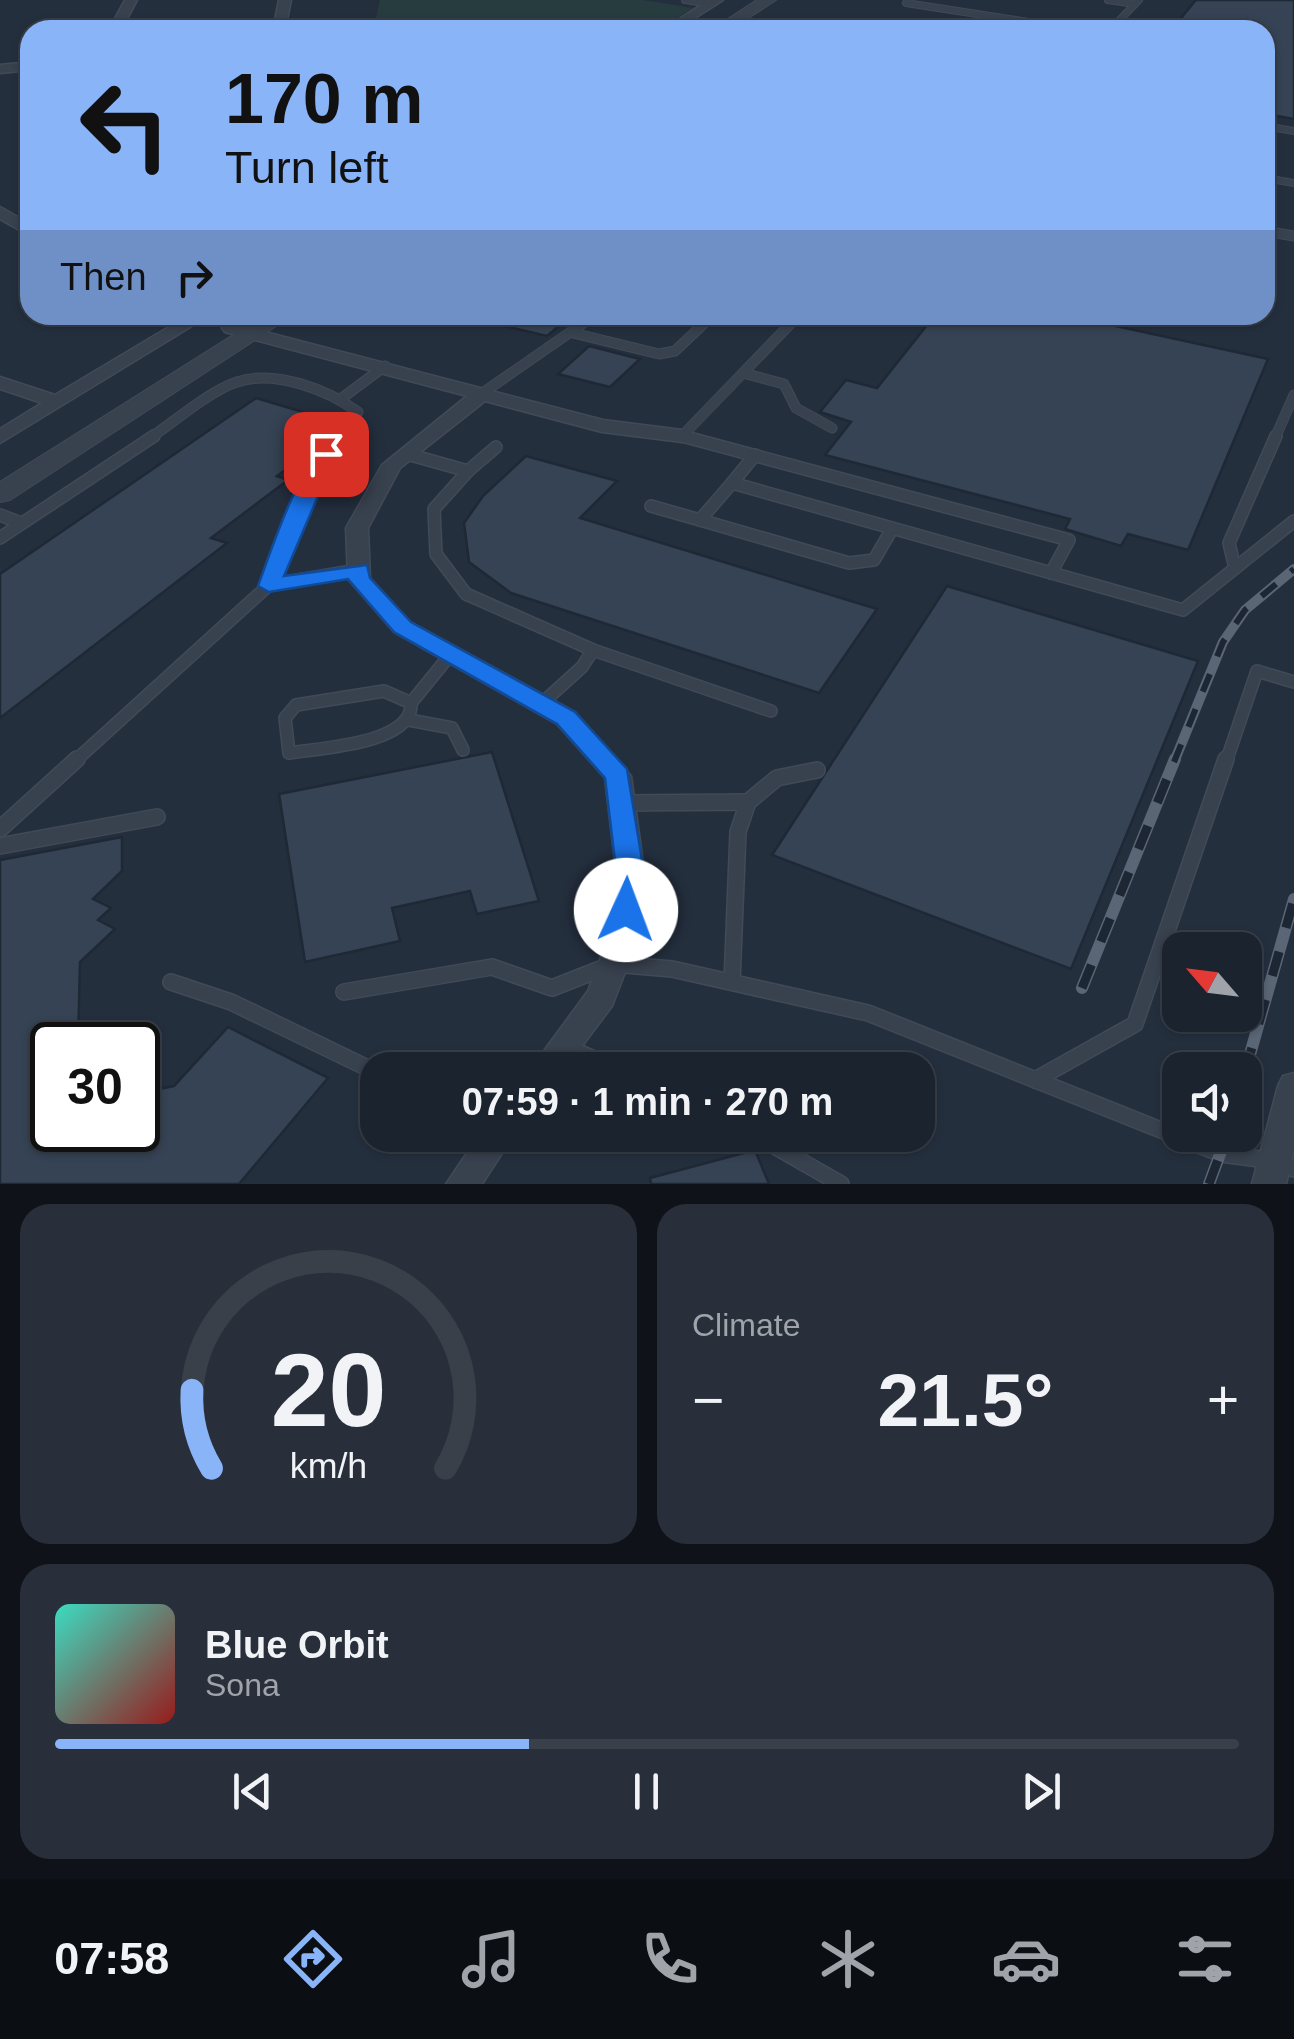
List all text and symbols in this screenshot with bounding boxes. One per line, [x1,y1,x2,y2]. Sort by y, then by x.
icon: left [60,60,190,190]
text: 170 m [225,60,423,138]
text: Turn left [225,142,388,193]
icon: right [167,250,222,305]
text: Then [60,256,147,298]
pin [284,412,369,497]
icon: arrive [299,427,354,482]
position arrow [574,858,678,962]
north arrow [1162,932,1262,1032]
map controls [1162,932,1262,1152]
speed limit sign: 30 [30,1022,160,1152]
button: sound [1162,1052,1262,1152]
text: 07:59 · 1 min · 270 m [462,1081,833,1123]
text: Climate [692,1307,800,1343]
text: 20 [271,1332,386,1448]
text: 21.5° [878,1358,1053,1442]
text: − [692,1369,724,1431]
text: + [1207,1369,1239,1431]
text: km/h [290,1446,367,1486]
text: Blue Orbit [205,1624,389,1666]
text: Sona [205,1667,280,1703]
icon: previous [225,1764,280,1819]
icon: pause [619,1764,674,1819]
icon: next [1014,1764,1069,1819]
icon: directions [278,1924,348,1994]
icon: music [456,1924,526,1994]
icon: phone [635,1924,705,1994]
icon: climate [813,1924,883,1994]
icon: car [991,1924,1061,1994]
icon: filters [1170,1924,1240,1994]
text: 07:58 [54,1933,169,1984]

